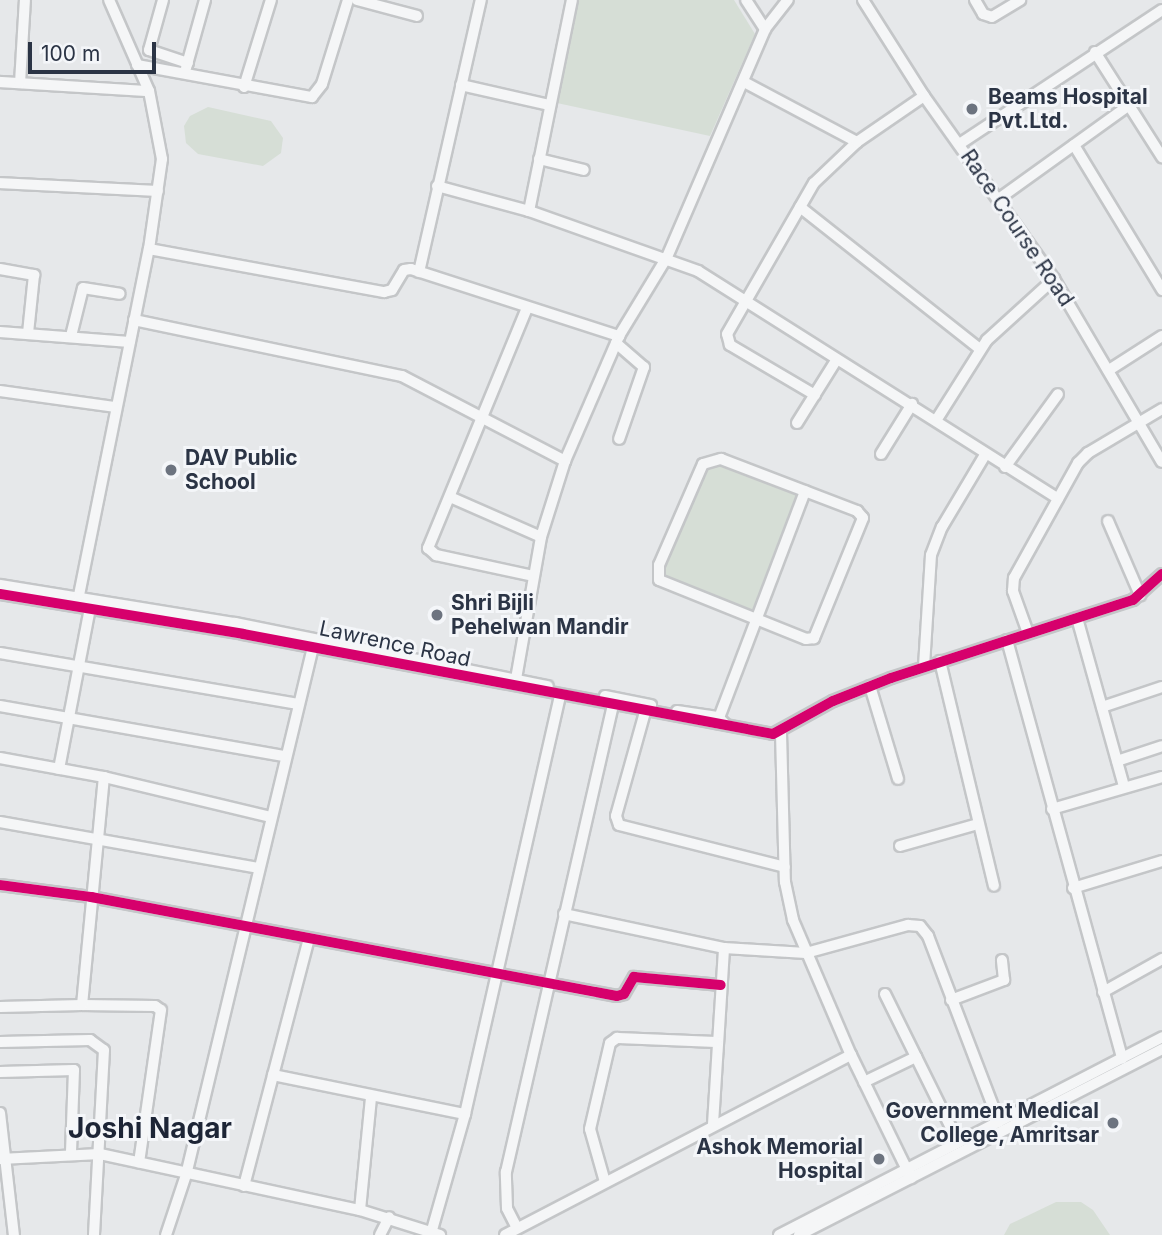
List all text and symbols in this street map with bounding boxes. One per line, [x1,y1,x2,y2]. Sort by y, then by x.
scale bar [32,28,159,72]
text: 100 m [41,41,100,66]
place label: Beams Hospital Pvt.Ltd. [988,84,1148,134]
marker: Beams Hospital Pvt.Ltd. [962,99,982,119]
street label: Race Course Road [955,145,1079,311]
place label: DAV Public School [185,445,298,495]
marker: DAV Public School [163,462,179,478]
place label: Shri Bijli Pehelwan Mandir [451,590,629,640]
marker: Shri Bijli Pehelwan Mandir [429,607,445,623]
street label: Lawrence Road [317,616,473,672]
place label: Government Medical College, Amritsar [885,1098,1099,1148]
district label: Joshi Nagar [68,1111,232,1145]
marker: Government Medical College, Amritsar [1105,1115,1121,1131]
place label: Ashok Memorial Hospital [696,1134,863,1184]
marker: Ashok Memorial Hospital [869,1149,889,1169]

